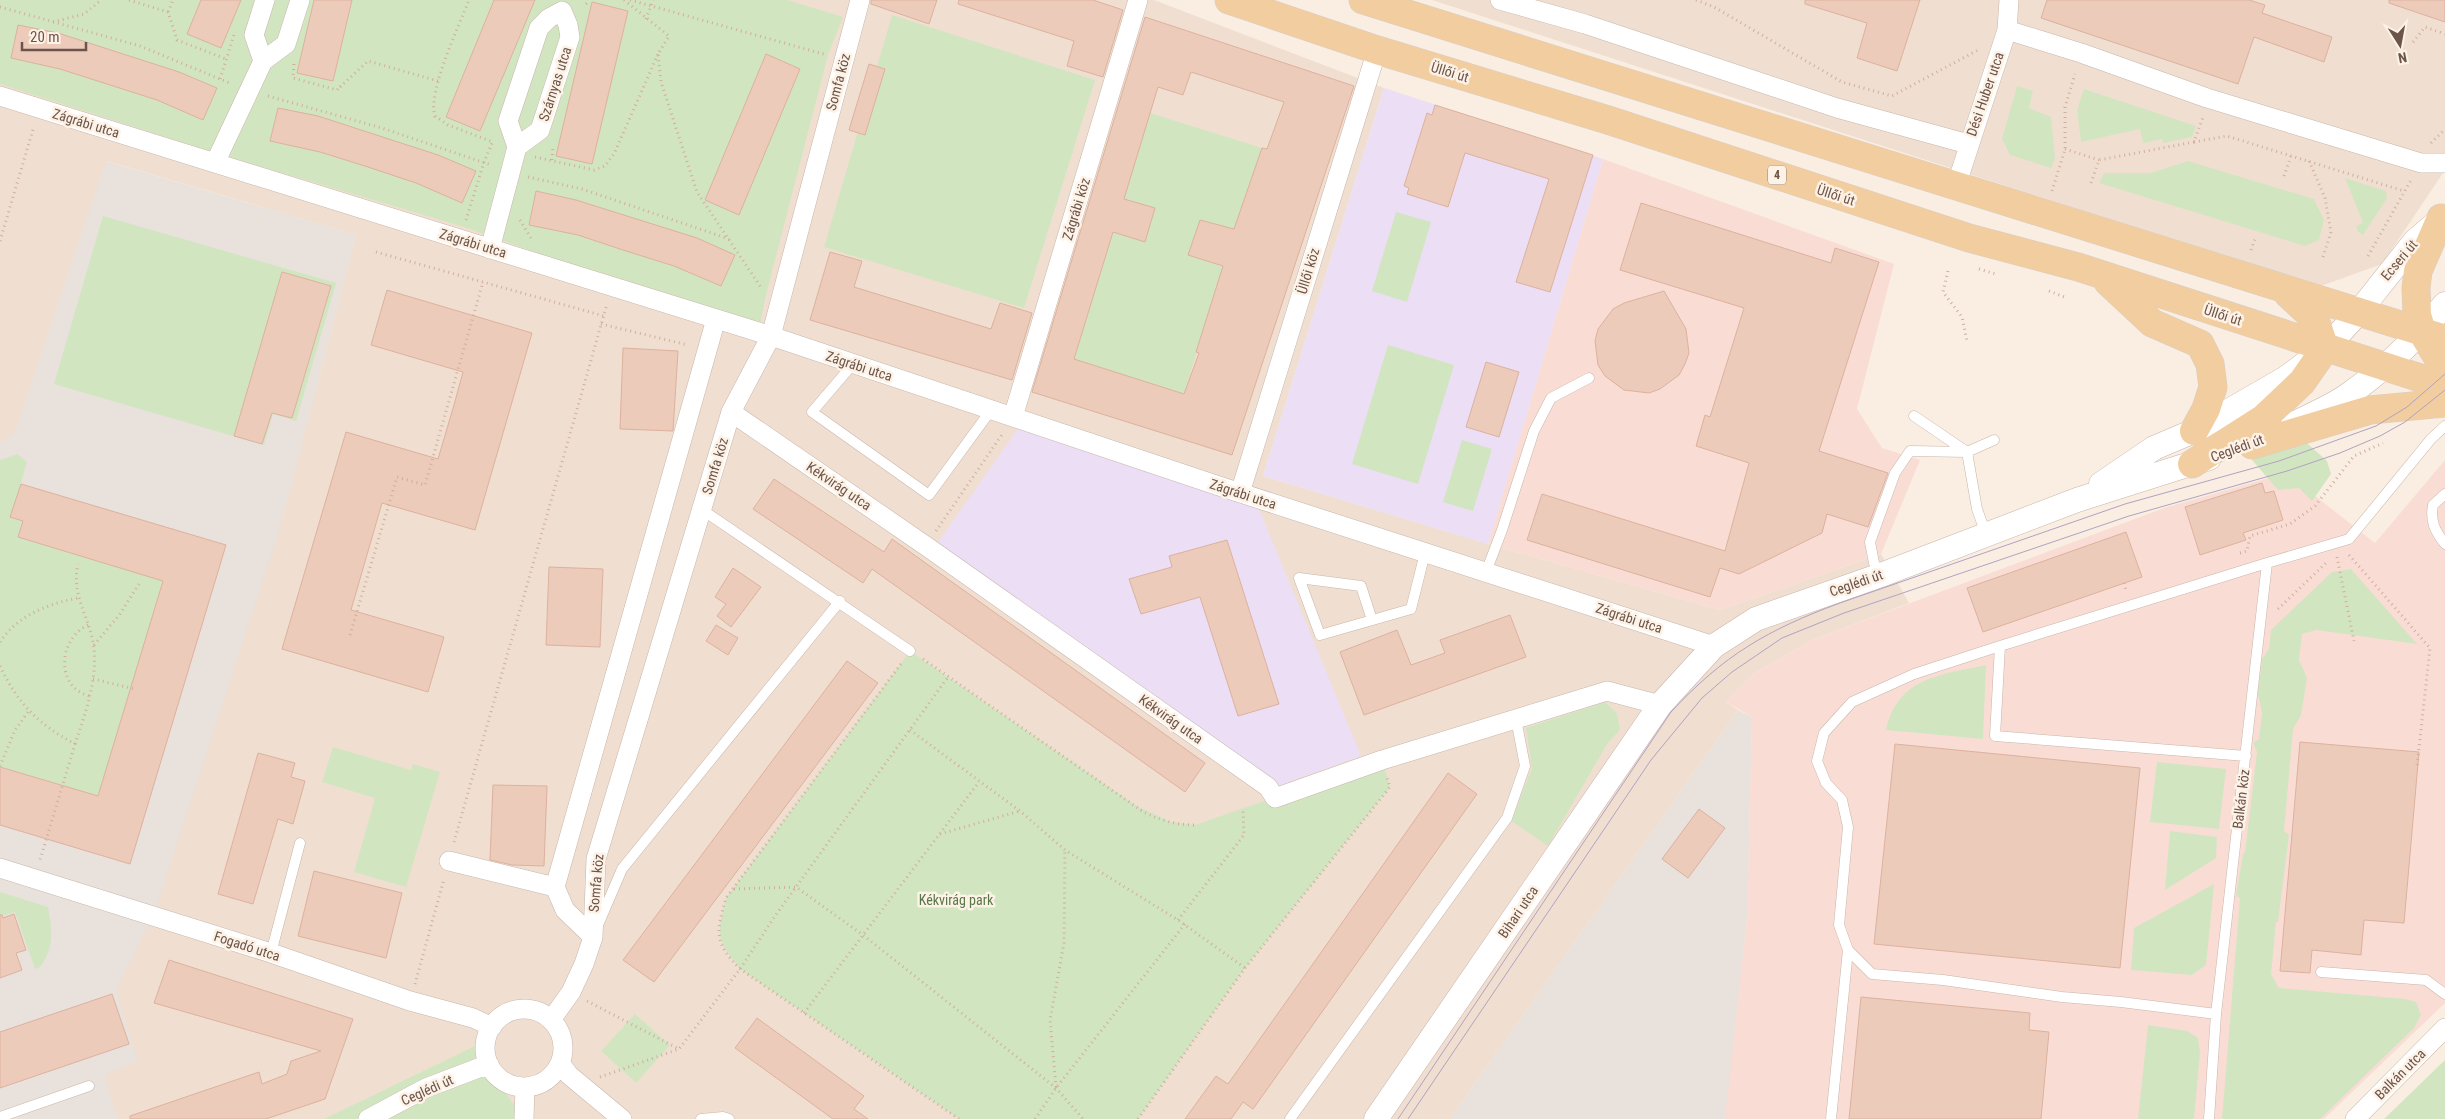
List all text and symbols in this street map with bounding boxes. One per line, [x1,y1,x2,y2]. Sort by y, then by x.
scale bar [22,20,86,52]
north arrow [2375,20,2425,70]
text: 20 m [30,28,60,46]
street label: Szárnyas utca [535,45,575,123]
text: N [2397,49,2408,66]
street label: Dési Huber utca [1963,50,2007,138]
street label: Somfa köz [823,52,853,112]
street label: Üllői út [1429,59,1471,85]
street label: Zágrábi utca [51,105,121,141]
road number: 4 [1768,166,1786,184]
street label: Zágrábi köz [1059,176,1093,242]
street label: Üllői út [1815,181,1857,209]
street label: Zágrábi utca [438,225,508,261]
street label: Ecseri út [2377,237,2421,283]
street label: Üllői köz [1293,246,1323,296]
street label: Üllői út [2202,301,2244,329]
street label: Zágrábi utca [824,348,894,384]
street label: Ceglédi út [2208,431,2266,465]
street label: Somfa köz [699,436,731,496]
street label: Kékvirág utca [804,459,874,513]
street label: Zágrábi utca [1208,476,1278,512]
street label: Ceglédi út [1827,566,1885,600]
street label: Zágrábi utca [1594,600,1664,636]
street label: Kékvirág utca [1136,691,1206,747]
street label: Balkán köz [2229,768,2253,830]
street label: Somfa köz [585,853,607,913]
street label: Bihari utca [1495,883,1541,941]
park label: Kékvirág park [919,892,994,908]
street label: Fogadó utca [212,928,282,964]
street label: Balkán utca [2371,1045,2429,1103]
street label: Ceglédi út [398,1071,456,1109]

